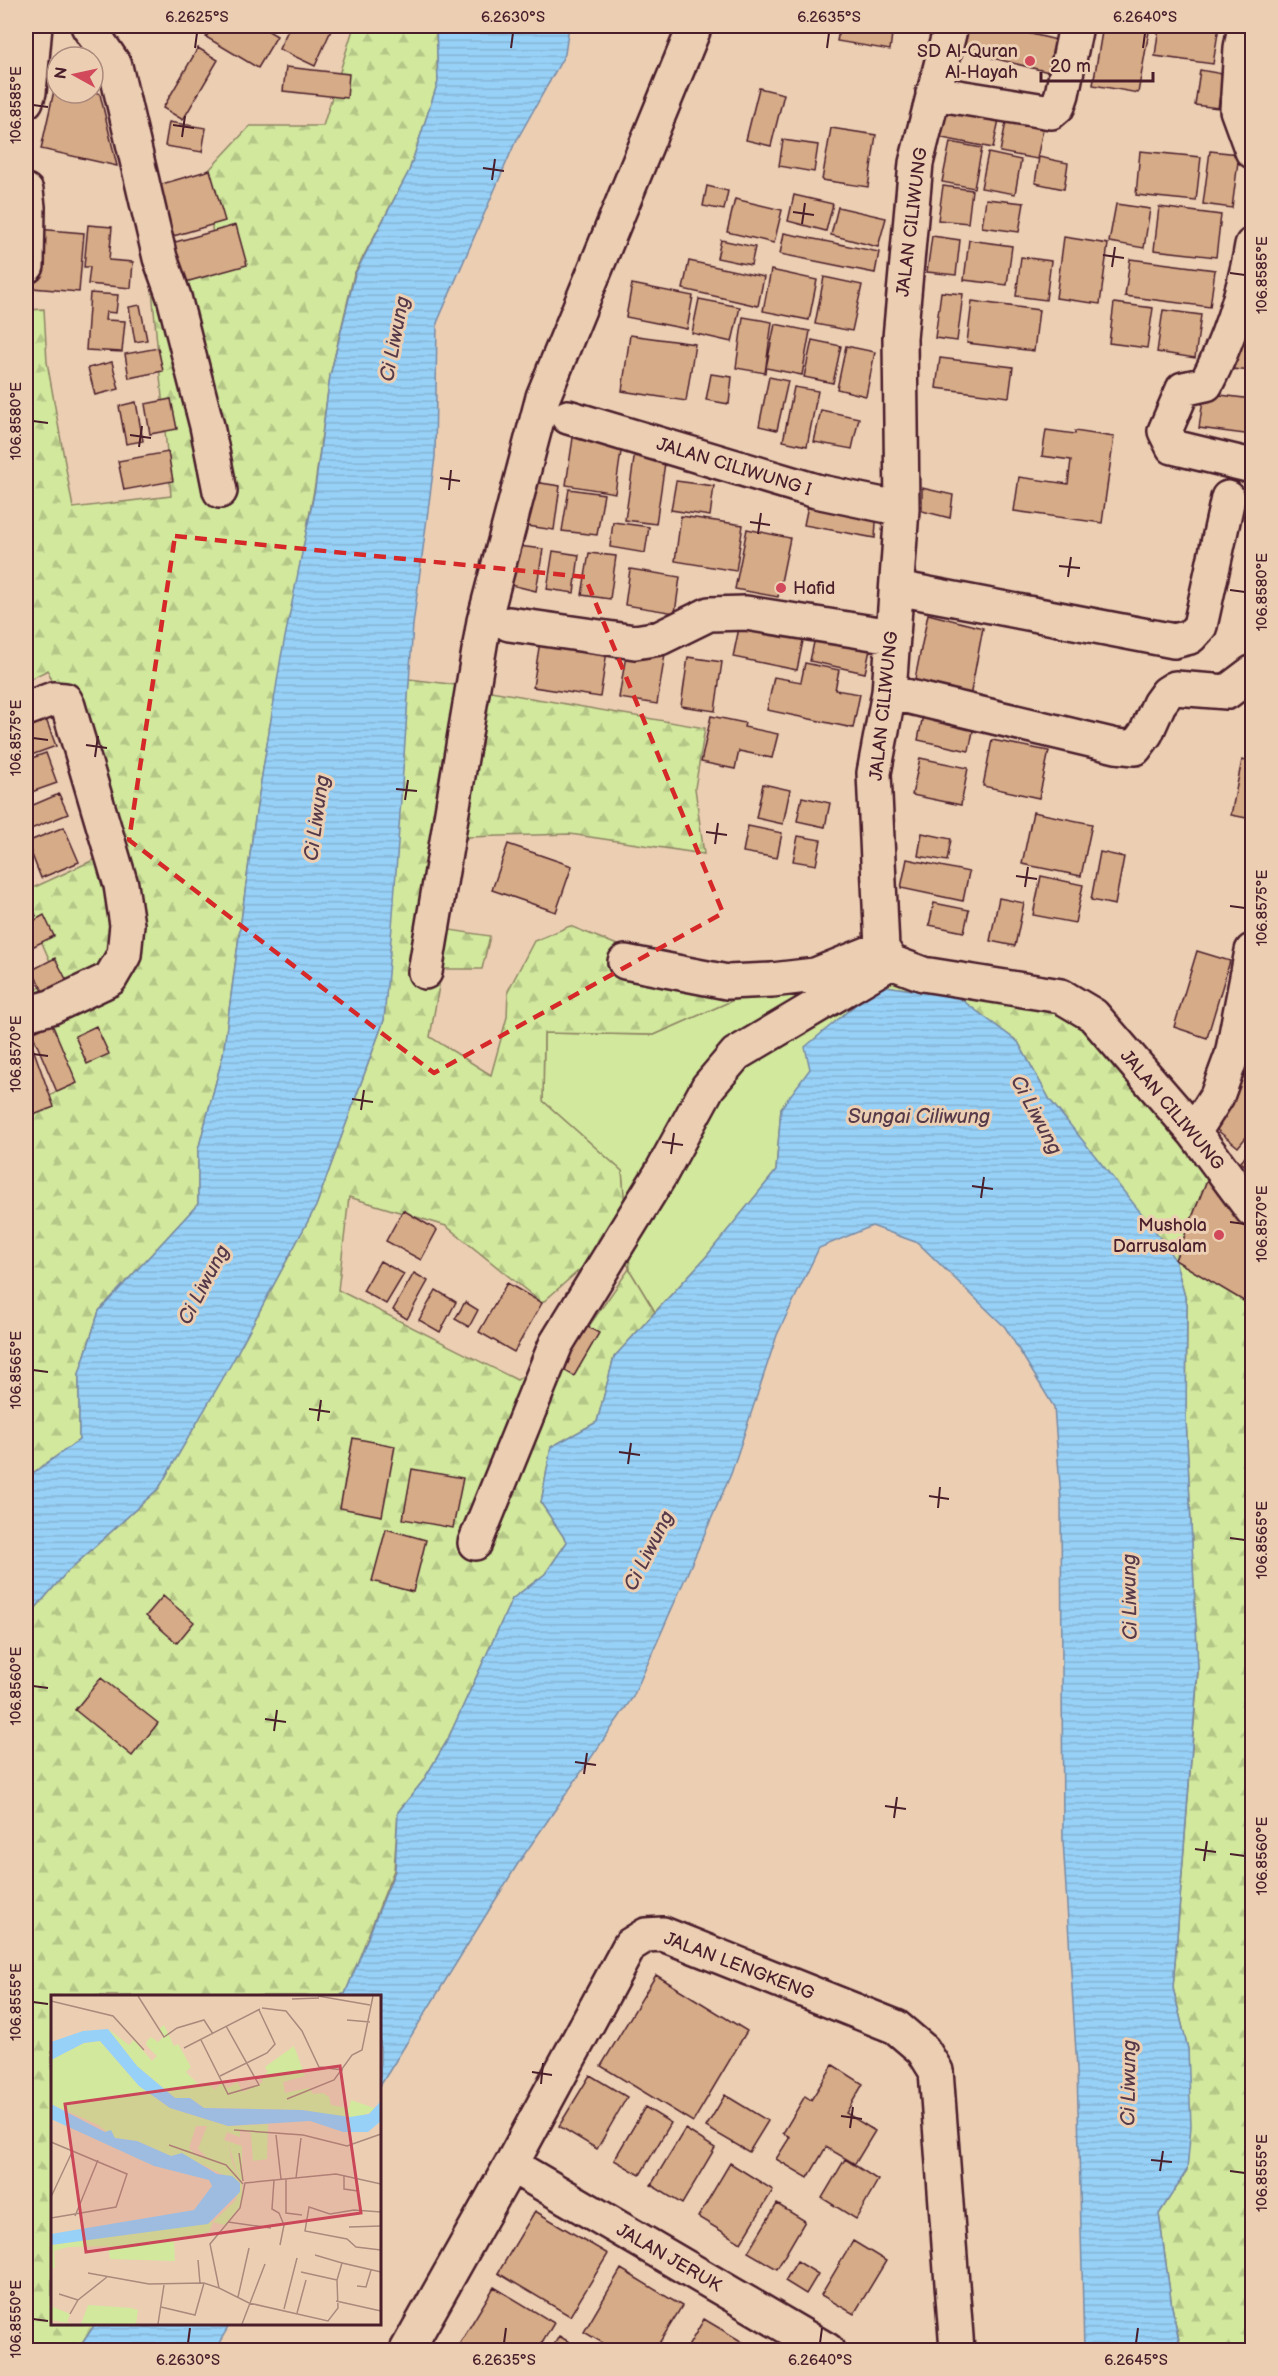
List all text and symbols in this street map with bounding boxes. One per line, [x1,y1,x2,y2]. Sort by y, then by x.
text: 6.2625°S [165,8,229,27]
text: 6.2630°S [481,8,545,27]
text: 6.2635°S [797,8,861,27]
text: 6.2640°S [1113,8,1177,27]
place label: SD Al-Quran Al-Hayah [917,41,1018,83]
north arrow [45,45,105,105]
scale bar [1041,45,1154,83]
marker: SD Al-Quran Al-Hayah [1023,54,1037,68]
text: 20 m [1050,56,1091,77]
text: 106.8585°E [7,66,26,144]
text: N [51,66,72,80]
street label: JALAN CILIWUNG [892,146,932,298]
text: 106.8585°E [1253,236,1272,314]
water label: Ci Liwung [375,294,415,384]
text: 106.8580°E [7,382,26,460]
street label: JALAN CILIWUNG I [654,433,814,501]
text: 106.8580°E [1253,553,1272,631]
place label: Hafid [793,578,835,599]
marker: Hafid [774,581,788,595]
street label: JALAN CILIWUNG [866,630,902,782]
text: 106.8575°E [7,700,26,776]
water label: Ci Liwung [299,774,335,862]
text: 106.8575°E [1253,870,1272,946]
text: 106.8570°E [7,1015,26,1093]
street label: JALAN CILIWUNG [1116,1046,1228,1174]
water label: Ci Liwung [1005,1071,1067,1159]
water label: Sungai Ciliwung [848,1105,990,1129]
text: 106.8570°E [1253,1185,1272,1263]
place label: Mushola Darrusalam [1113,1215,1207,1257]
marker: Mushola Darrusalam [1212,1228,1226,1242]
water label: Ci Liwung [173,1241,235,1329]
text: 106.8565°E [7,1331,26,1409]
text: 106.8565°E [1253,1501,1272,1579]
water label: Ci Liwung [619,1507,679,1595]
water label: Ci Liwung [1117,1554,1143,1640]
text: 106.8560°E [7,1646,26,1725]
text: 106.8560°E [1253,1816,1272,1895]
street label: JALAN LENGKENG [661,1928,817,2004]
text: 106.8555°E [7,1963,26,2041]
inset map [51,1995,381,2325]
water label: Ci Liwung [1116,2040,1142,2126]
text: 106.8555°E [1253,2134,1272,2212]
street label: JALAN JERUK [613,2220,725,2297]
text: 106.8550°E [7,2280,26,2358]
text: 6.2630°S [156,2351,220,2370]
text: 6.2635°S [472,2351,536,2370]
text: 6.2640°S [788,2351,852,2370]
text: 6.2645°S [1104,2351,1168,2370]

